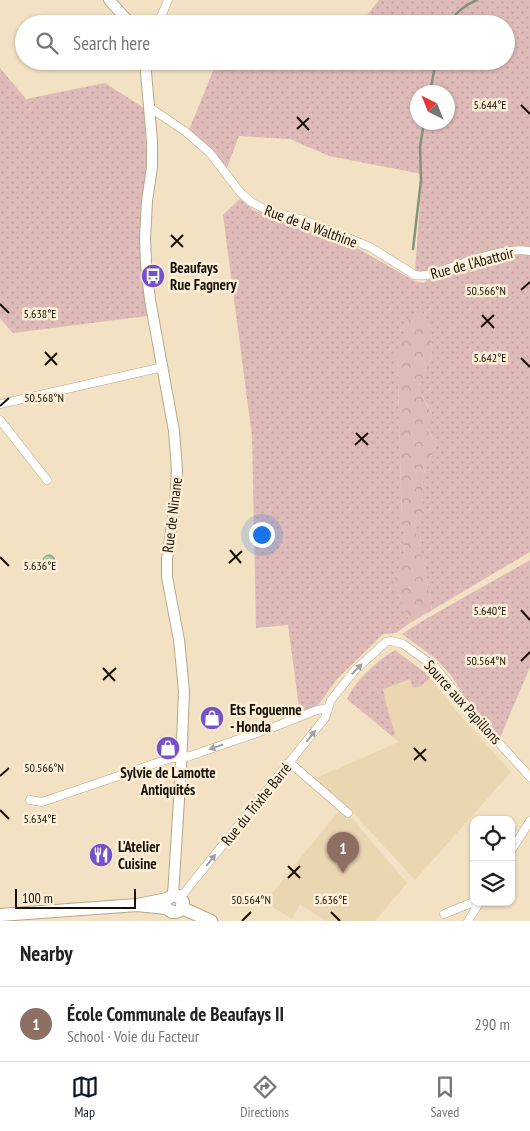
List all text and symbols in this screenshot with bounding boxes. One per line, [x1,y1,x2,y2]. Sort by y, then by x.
search box [15,15,515,70]
icon: search [33,29,61,57]
text: Search here [73,31,150,55]
north arrow [410,85,455,130]
text: 5.644°E [474,97,507,112]
street label: Rue de la Walthine [262,200,360,252]
street label: Rue de l'Abattoir [428,243,516,283]
place label: Beaufays Rue Fagnery [170,258,237,294]
bus stop icon: Beaufays Rue Fagnery [140,263,166,289]
text: 50.566°N [466,283,506,298]
text: 5.638°E [24,306,57,321]
text: 5.642°E [474,350,507,365]
text: 50.568°N [24,390,64,405]
street label: Rue de Ninane [158,476,186,554]
your location [249,522,275,548]
text: 5.636°E [24,558,57,573]
text: 5.640°E [474,603,507,618]
text: 50.564°N [466,653,506,668]
street label: Source aux Papillons [420,656,506,748]
one-way arrow [351,663,363,675]
place label: Ets Foguenne - Honda [230,700,302,736]
shop icon: Ets Foguenne - Honda [199,705,225,731]
one-way arrow [305,730,316,743]
shop icon: Sylvie de Lamotte Antiquités [155,735,181,761]
one-way arrow [209,743,224,751]
street label: Rue du Trixhe Barré [217,759,295,849]
text: 50.566°N [24,760,64,775]
place label: Sylvie de Lamotte Antiquités [120,763,216,799]
text: 5.634°E [24,811,57,826]
map controls [470,816,515,906]
button: locate [470,816,515,861]
pin: 1 [327,832,359,873]
place label: L'Atelier Cuisine [118,837,161,873]
restaurant icon: L'Atelier Cuisine [88,842,114,868]
one-way arrow [206,853,216,867]
button: layers [470,861,515,906]
scale bar [15,886,136,909]
text: 100 m [22,889,53,907]
text: 50.564°N [231,892,271,907]
text: 5.636°E [315,892,348,907]
text: Nearby [20,940,73,967]
text: École Communale de Beaufays II [67,1002,284,1026]
text: 1 [32,1014,40,1034]
text: 290 m [475,1014,510,1034]
text: School · Voie du Facteur [67,1026,199,1046]
tab: Map [71,1073,99,1121]
tab: Directions [240,1073,289,1121]
tab: Saved [430,1073,459,1121]

